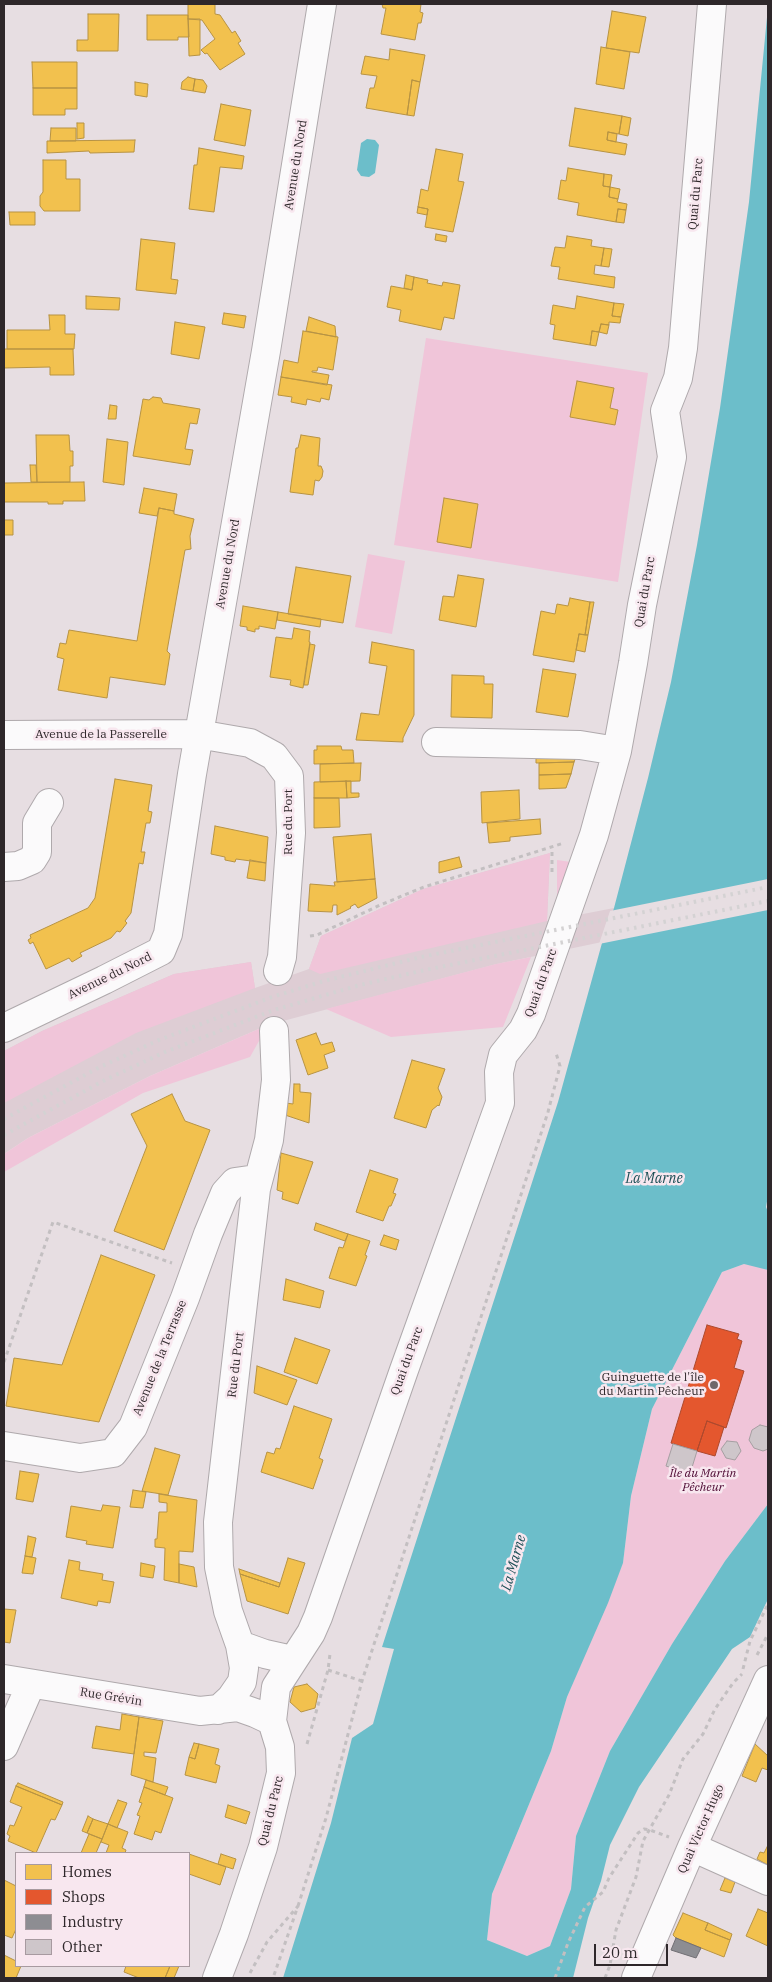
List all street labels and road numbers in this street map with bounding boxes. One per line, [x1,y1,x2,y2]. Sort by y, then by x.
street label: Avenue du Nord [282,119,310,211]
street label: Quai du Parc [686,157,706,231]
street label: Avenue du Nord [213,518,243,610]
street label: Quai du Parc [632,555,658,629]
street label: Avenue de la Passerelle [35,728,167,742]
street label: Rue du Port [282,789,296,855]
street label: Quai du Parc [522,947,560,1019]
street label: Avenue du Nord [66,950,154,1002]
street label: Avenue de la Terrasse [130,1298,190,1418]
street label: Quai du Parc [388,1325,426,1397]
street label: Rue du Port [225,1331,247,1399]
street label: Rue Grévin [79,1685,143,1709]
street label: Quai du Parc [255,1774,287,1848]
street label: Quai Victor Hugo [675,1782,727,1876]

